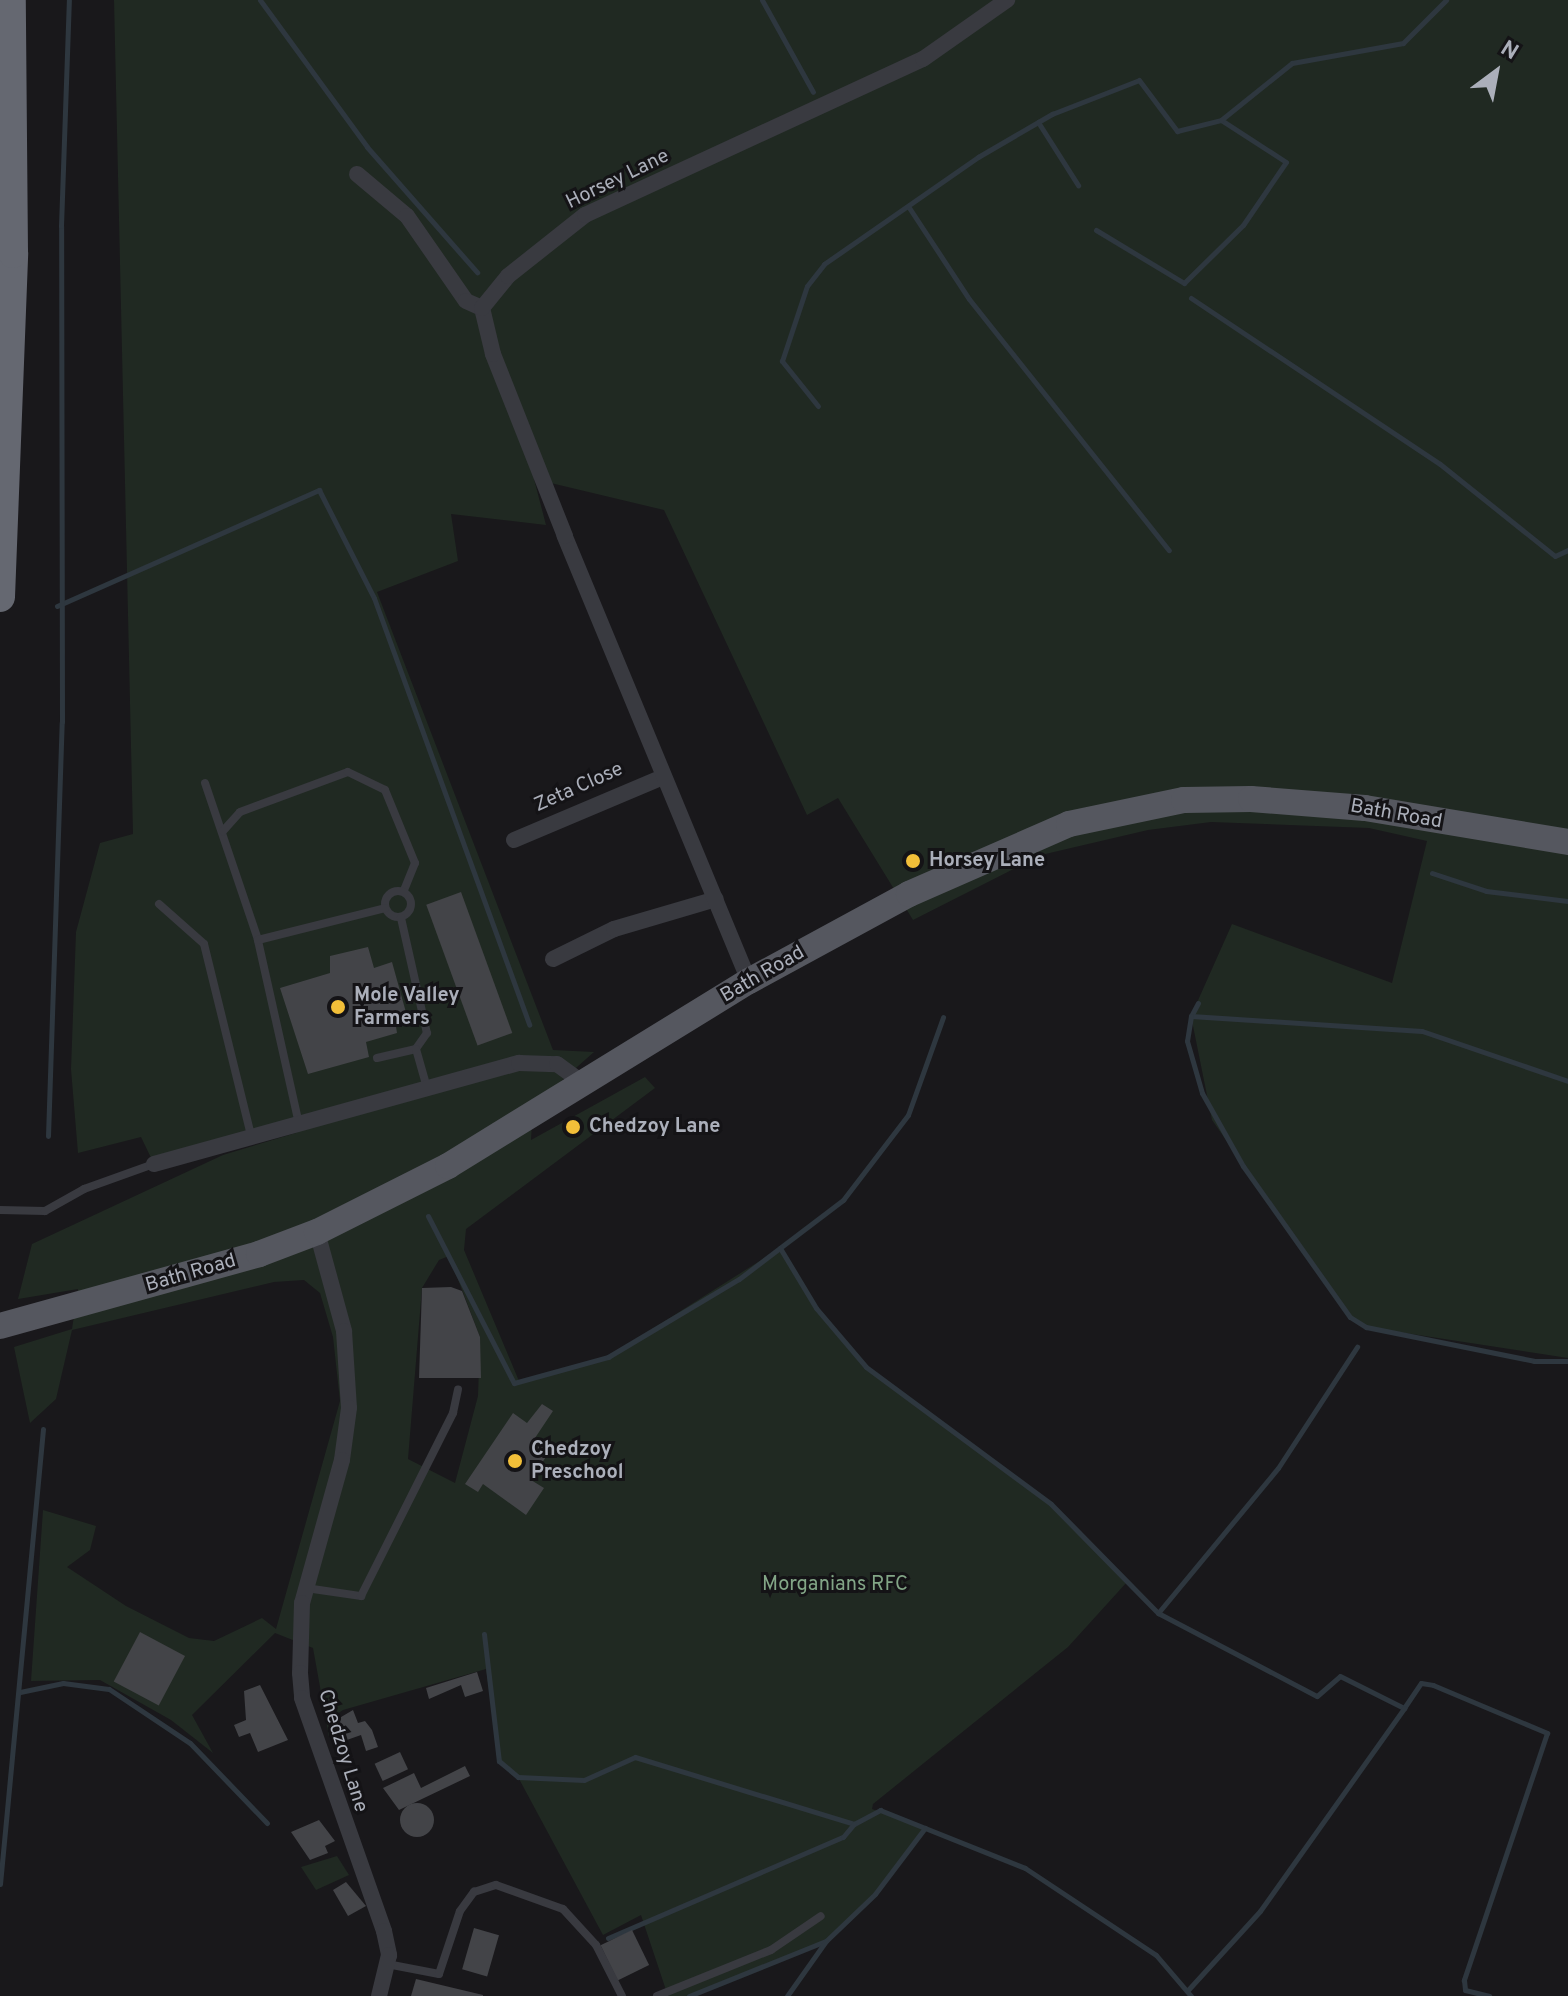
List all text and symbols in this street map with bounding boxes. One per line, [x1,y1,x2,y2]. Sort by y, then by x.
north arrow [1456,32,1536,112]
text: N [1495,36,1523,67]
street label: Horsey Lane [563,145,673,215]
street label: Zeta Close [531,758,627,818]
street label: Bath Road [1348,795,1444,835]
place label: Horsey Lane [929,849,1045,873]
marker: Horsey Lane [904,852,922,870]
street label: Bath Road [717,941,809,1009]
place label: Mole Valley Farmers [354,984,461,1031]
marker: Mole Valley Farmers [329,998,347,1016]
place label: Chedzoy Lane [589,1115,721,1139]
marker: Chedzoy Lane [564,1118,582,1136]
street label: Bath Road [143,1250,239,1298]
place label: Chedzoy Preschool [531,1438,624,1485]
marker: Chedzoy Preschool [506,1452,524,1470]
park label: Morganians RFC [762,1573,908,1597]
street label: Chedzoy Lane [312,1687,372,1815]

